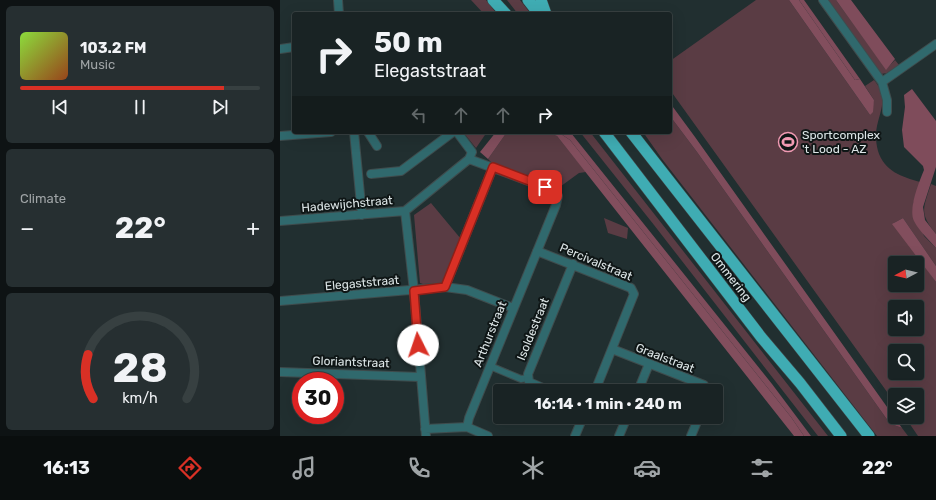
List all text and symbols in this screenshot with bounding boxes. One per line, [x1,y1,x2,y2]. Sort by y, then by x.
text: 50 m [374,26,443,59]
icon: right [308,28,360,80]
text: 103.2 FM [80,39,146,57]
text: Music [80,57,115,72]
text: Elegaststraat [374,60,486,82]
icon: previous [49,96,71,118]
icon: pause [129,96,151,118]
icon: next [209,96,231,118]
icon: left [408,104,430,126]
icon: ahead [450,104,472,126]
icon: ahead [492,104,514,126]
icon: right [534,104,556,126]
place label: Sportcomplex 't Lood - AZ [802,128,881,156]
sports icon: Sportcomplex 't Lood - AZ [777,131,799,153]
pin [528,170,562,204]
icon: arrive [534,176,556,198]
text: Climate [20,191,66,206]
street label: Hadewijchstraat [301,193,394,215]
text: 22° [115,210,166,246]
text: − [20,215,34,242]
text: + [246,215,260,242]
street label: Percivalstraat [558,240,635,284]
street label: Ommering [708,250,754,304]
north arrow [888,256,924,292]
map controls [888,256,924,424]
street label: Elegaststraat [324,273,400,293]
street label: Isoldestraat [514,295,552,362]
street label: Arthurstraat [470,299,510,369]
button: sound [888,300,924,336]
position arrow [397,324,439,366]
street label: Graalstraat [634,340,697,376]
text: 28 [112,343,168,392]
button: search [888,344,924,380]
street label: Gloriantstraat [312,354,390,370]
speed limit sign: 30 [292,372,344,424]
button: layers [888,388,924,424]
text: km/h [122,390,158,407]
text: 16:14 · 1 min · 240 m [534,395,682,413]
icon: directions [176,454,204,482]
icon: music [290,454,318,482]
icon: phone [405,454,433,482]
icon: climate [519,454,547,482]
icon: car [633,454,661,482]
icon: filters [748,454,776,482]
text: 16:13 [43,457,90,479]
text: 22° [862,457,893,479]

